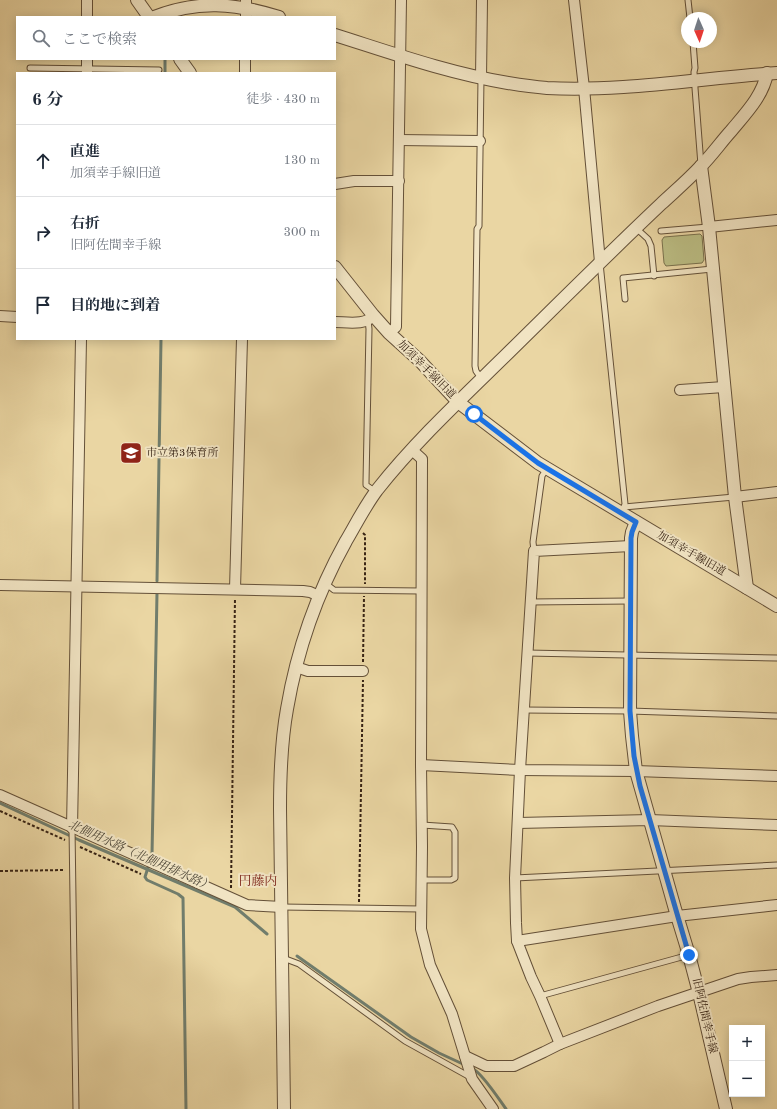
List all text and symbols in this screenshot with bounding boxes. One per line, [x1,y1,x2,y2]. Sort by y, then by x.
north arrow [681,12,717,48]
search box [16,16,336,60]
icon: search [30,27,52,49]
text: ここで検索 [62,33,137,48]
text: 6 分 [32,92,64,109]
text: 徒歩 · 430 m [246,93,320,106]
text: 直進 [70,145,100,160]
icon: ahead [32,150,54,172]
text: 130 m [283,154,320,167]
text: 加須幸手線旧道 [70,167,161,180]
text: 右折 [70,217,100,232]
icon: right [32,222,54,244]
text: 300 m [283,226,320,239]
text: 旧阿佐間幸手線 [70,239,161,252]
icon: arrive [32,294,54,316]
text: 目的地に到着 [70,299,160,314]
street label: 加須幸手線旧道 [395,337,459,401]
route start [465,405,483,423]
school or university icon: 市立第3保育所 [118,440,144,466]
place label: 市立第3保育所 [146,446,218,459]
street label: 加須幸手線旧道 [655,528,728,578]
water label: 北側用水路（北側用排水路） [66,817,215,893]
district label: 円藤内 [238,874,278,888]
route end [680,946,698,964]
street label: 旧阿佐間幸手線 [690,977,720,1055]
map controls [729,1025,765,1097]
button: + [729,1025,765,1061]
button: − [729,1061,765,1097]

